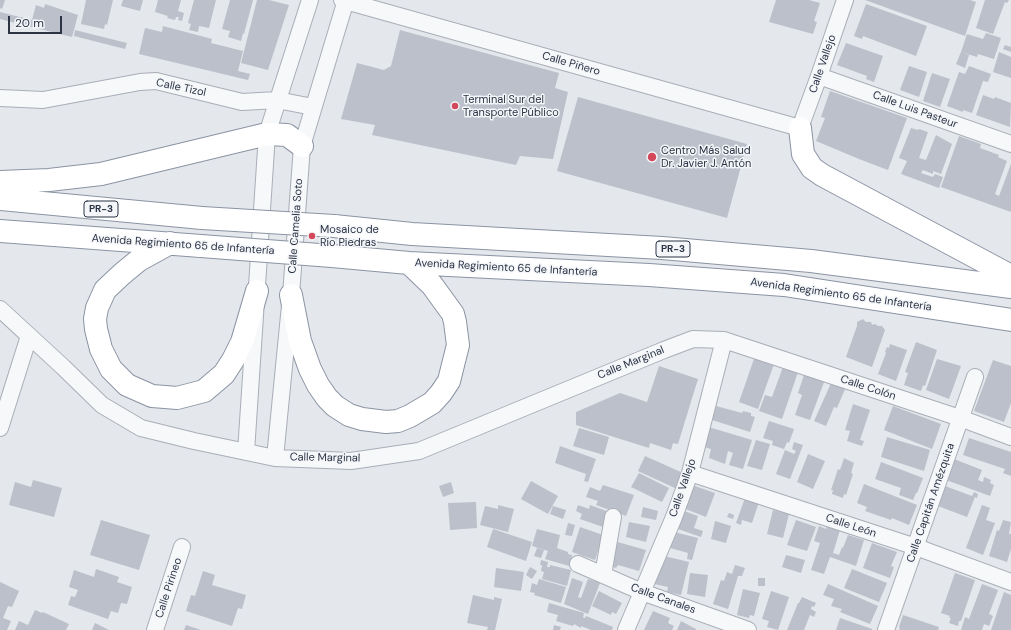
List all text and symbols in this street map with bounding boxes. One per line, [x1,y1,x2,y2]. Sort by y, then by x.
scale bar [10,8,64,34]
text: 20 m [15,15,44,31]
street label: Calle Vallejo [807,33,839,95]
street label: Calle Piñero [540,49,602,79]
street label: Calle Tizol [155,76,207,100]
street label: Calle Luis Pasteur [871,89,959,131]
place label: Terminal Sur del Transporte Público [463,93,559,119]
marker: Terminal Sur del Transporte Público [450,101,460,111]
place label: Centro Más Salud Dr. Javier J. Antón [661,144,751,170]
marker: Centro Más Salud Dr. Javier J. Antón [646,151,658,163]
street label: Calle Camelia Soto [286,178,306,274]
road number: PR-3 [84,201,118,217]
place label: Mosaico de Río Piedras [320,223,379,249]
marker: Mosaico de Río Piedras [307,231,317,241]
street label: Avenida Regimiento 65 de Infantería [91,232,275,258]
road number: PR-3 [656,241,690,257]
street label: Avenida Regimiento 65 de Infantería [414,257,598,279]
street label: Avenida Regimiento 65 de Infantería [749,276,933,314]
street label: Calle Marginal [596,344,666,382]
street label: Calle Colón [839,373,897,403]
street label: Calle Capitán Amézquita [904,442,958,564]
street label: Calle Marginal [290,451,360,465]
street label: Calle Vallejo [667,457,699,519]
street label: Calle León [824,512,878,540]
street label: Calle Pirineo [153,556,185,620]
street label: Calle Canales [629,581,697,617]

